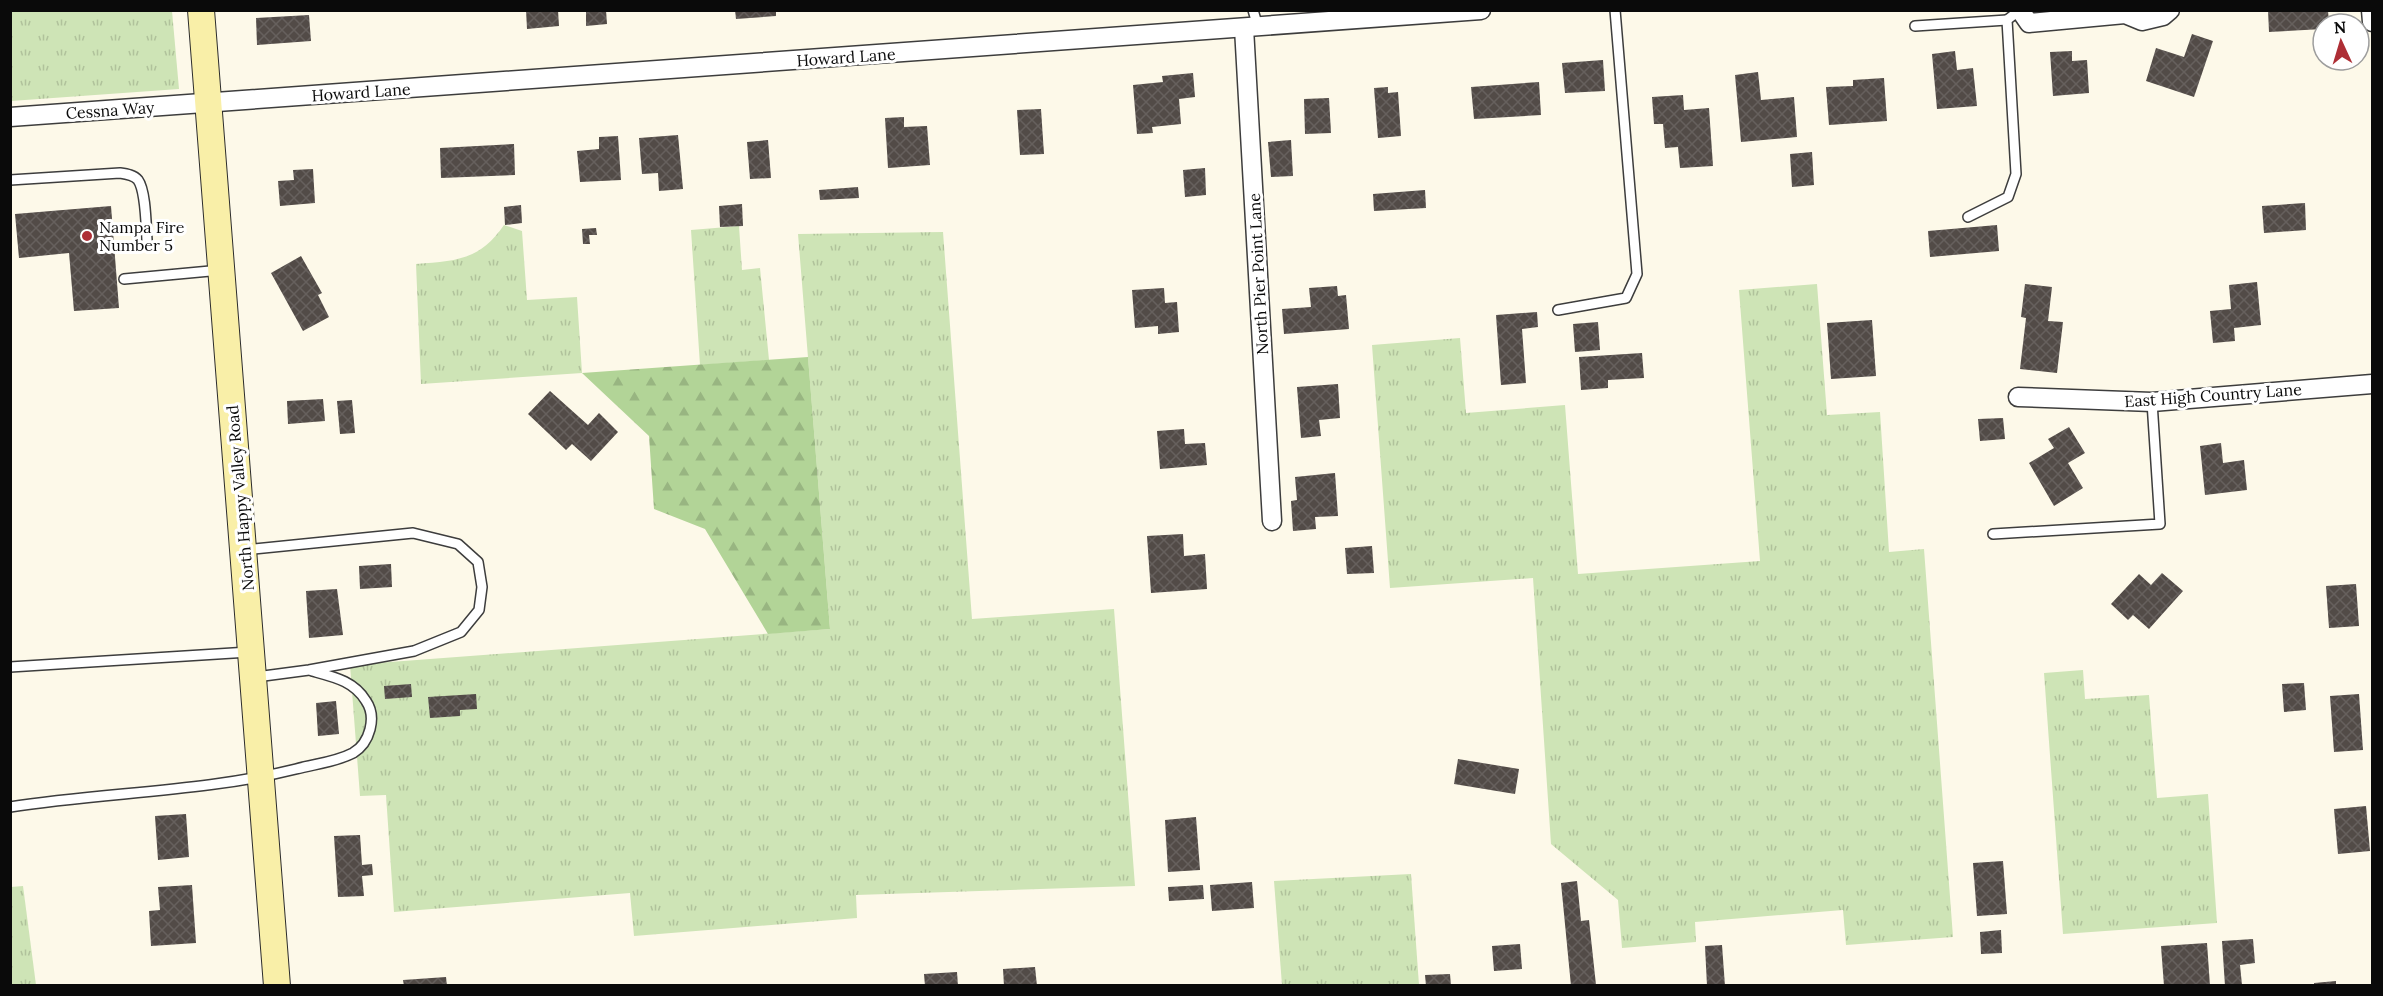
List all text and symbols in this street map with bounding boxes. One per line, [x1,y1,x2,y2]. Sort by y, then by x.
north arrow [2311,12,2371,72]
text: N [2333,17,2347,37]
street label: Howard Lane [796,44,896,70]
street label: Howard Lane [311,79,411,105]
street label: Cessna Way [65,97,155,123]
street label: North Pier Point Lane [1244,192,1272,355]
place label: Nampa Fire Number 5 [99,217,185,255]
marker: Nampa Fire Number 5 [80,229,94,243]
street label: East High Country Lane [2124,379,2303,411]
street label: North Happy Valley Road [222,404,258,592]

